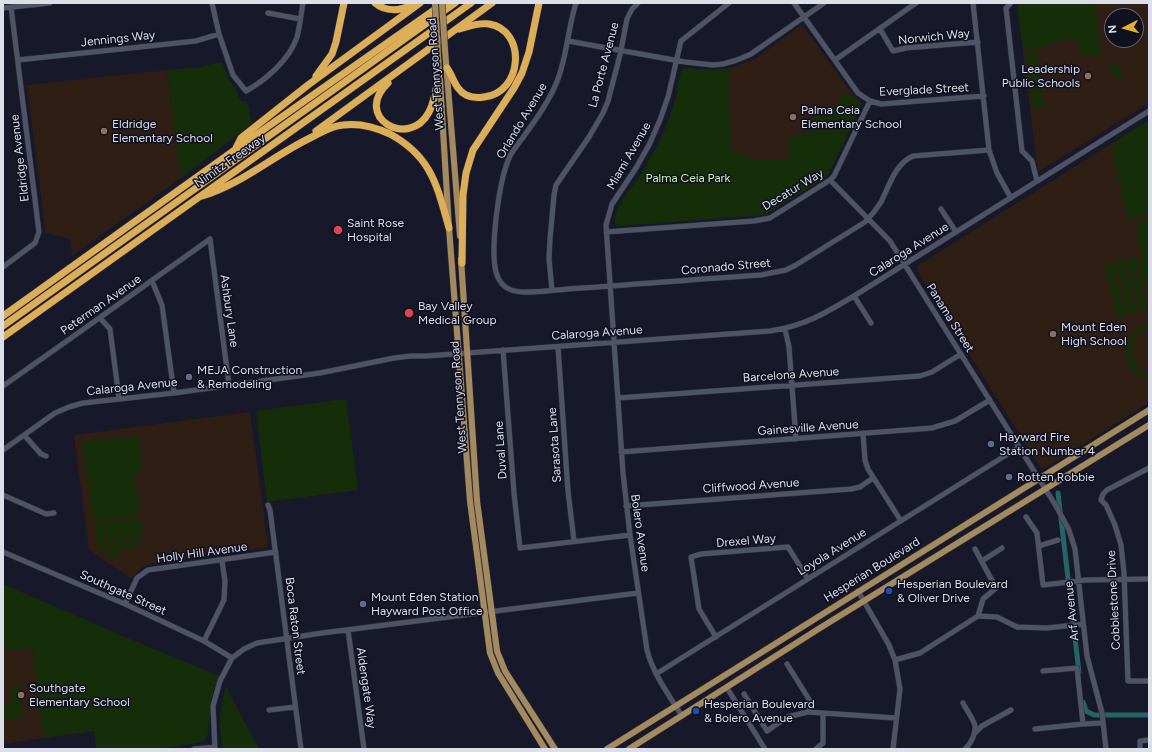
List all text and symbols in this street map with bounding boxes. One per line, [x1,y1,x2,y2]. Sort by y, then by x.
north arrow [1104,8,1144,48]
street label: West Tennyson Road [425,17,447,131]
street label: La Porte Avenue [586,21,622,109]
text: N [1106,24,1119,34]
street label: Norwich Way [897,26,971,48]
street label: Jennings Way [80,28,156,50]
place label: Leadership Public Schools [1002,62,1080,90]
marker: Leadership Public Schools [1083,71,1093,81]
street label: Orlando Avenue [494,80,550,162]
street label: Everglade Street [879,80,969,100]
place label: Palma Ceia Elementary School [801,103,902,131]
marker: Palma Ceia Elementary School [788,112,798,122]
street label: Eldridge Avenue [8,114,32,202]
place label: Eldridge Elementary School [112,117,213,145]
street label: Miami Avenue [604,120,654,192]
marker: Eldridge Elementary School [99,126,109,136]
street label: Nimitz Freeway [192,131,268,191]
street label: Decatur Way [760,166,826,214]
park label: Palma Ceia Park [646,171,730,185]
place label: Saint Rose Hospital [347,216,404,244]
street label: Calaroga Avenue [866,220,952,280]
marker: Saint Rose Hospital [332,224,344,236]
street label: Coronado Street [681,256,771,278]
street label: Peterman Avenue [58,272,144,338]
street label: Ashbury Lane [217,274,241,348]
street label: Panama Street [923,281,977,355]
place label: Bay Valley Medical Group [418,299,497,327]
marker: Bay Valley Medical Group [403,307,415,319]
place label: Mount Eden High School [1061,320,1127,348]
street label: Calaroga Avenue [551,323,643,343]
marker: Mount Eden High School [1048,329,1058,339]
street label: West Tennyson Road [448,340,470,454]
place label: MEJA Construction & Remodeling [197,363,302,391]
street label: Barcelona Avenue [742,364,840,386]
marker: MEJA Construction & Remodeling [184,372,194,382]
street label: Calaroga Avenue [86,375,178,399]
street label: Sarasota Lane [545,407,565,483]
street label: Gainesville Avenue [757,417,859,439]
street label: Duval Lane [492,420,510,480]
place label: Hayward Fire Station Number 4 [999,430,1095,458]
marker: Hayward Fire Station Number 4 [986,439,996,449]
place label: Rotten Robbie [1017,470,1095,484]
marker: Rotten Robbie [1004,472,1014,482]
street label: Cliffwood Avenue [702,475,800,497]
street label: Bolero Avenue [627,493,653,573]
street label: Loyola Avenue [795,525,869,579]
street label: Drexel Way [715,531,777,551]
street label: Hesperian Boulevard [821,535,923,605]
street label: Holly Hill Avenue [156,540,248,566]
street label: Cobblestone Drive [1104,550,1124,650]
street label: Southgate Street [78,568,168,618]
street label: Boca Raton Street [282,576,308,676]
place label: Hesperian Boulevard & Oliver Drive [897,577,1008,605]
street label: Arf Avenue [1062,580,1082,642]
marker: Hesperian Boulevard & Oliver Drive [884,586,894,596]
place label: Mount Eden Station Hayward Post Office [371,590,483,618]
marker: Mount Eden Station Hayward Post Office [358,599,368,609]
street label: Aldengate Way [353,647,379,729]
place label: Southgate Elementary School [29,681,130,709]
marker: Southgate Elementary School [16,690,26,700]
place label: Hesperian Boulevard & Bolero Avenue [704,697,815,725]
marker: Hesperian Boulevard & Bolero Avenue [691,706,701,716]

